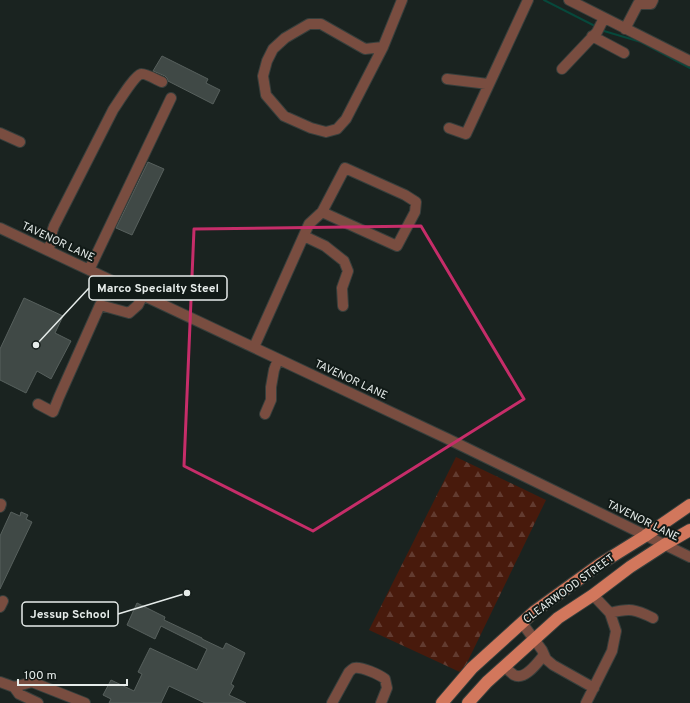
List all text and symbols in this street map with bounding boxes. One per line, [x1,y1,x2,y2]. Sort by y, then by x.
street label: TAVENOR LANE [19,219,97,265]
callout: Marco Specialty Steel [89,276,227,300]
text: Marco Specialty Steel [97,281,219,297]
street label: TAVENOR LANE [312,357,390,403]
street label: TAVENOR LANE [605,497,681,545]
street label: CLEARWOOD STREET [521,551,617,627]
callout: Jessup School [22,602,118,626]
text: Jessup School [30,607,110,623]
scale bar [18,661,127,687]
text: 100 m [24,668,57,684]

